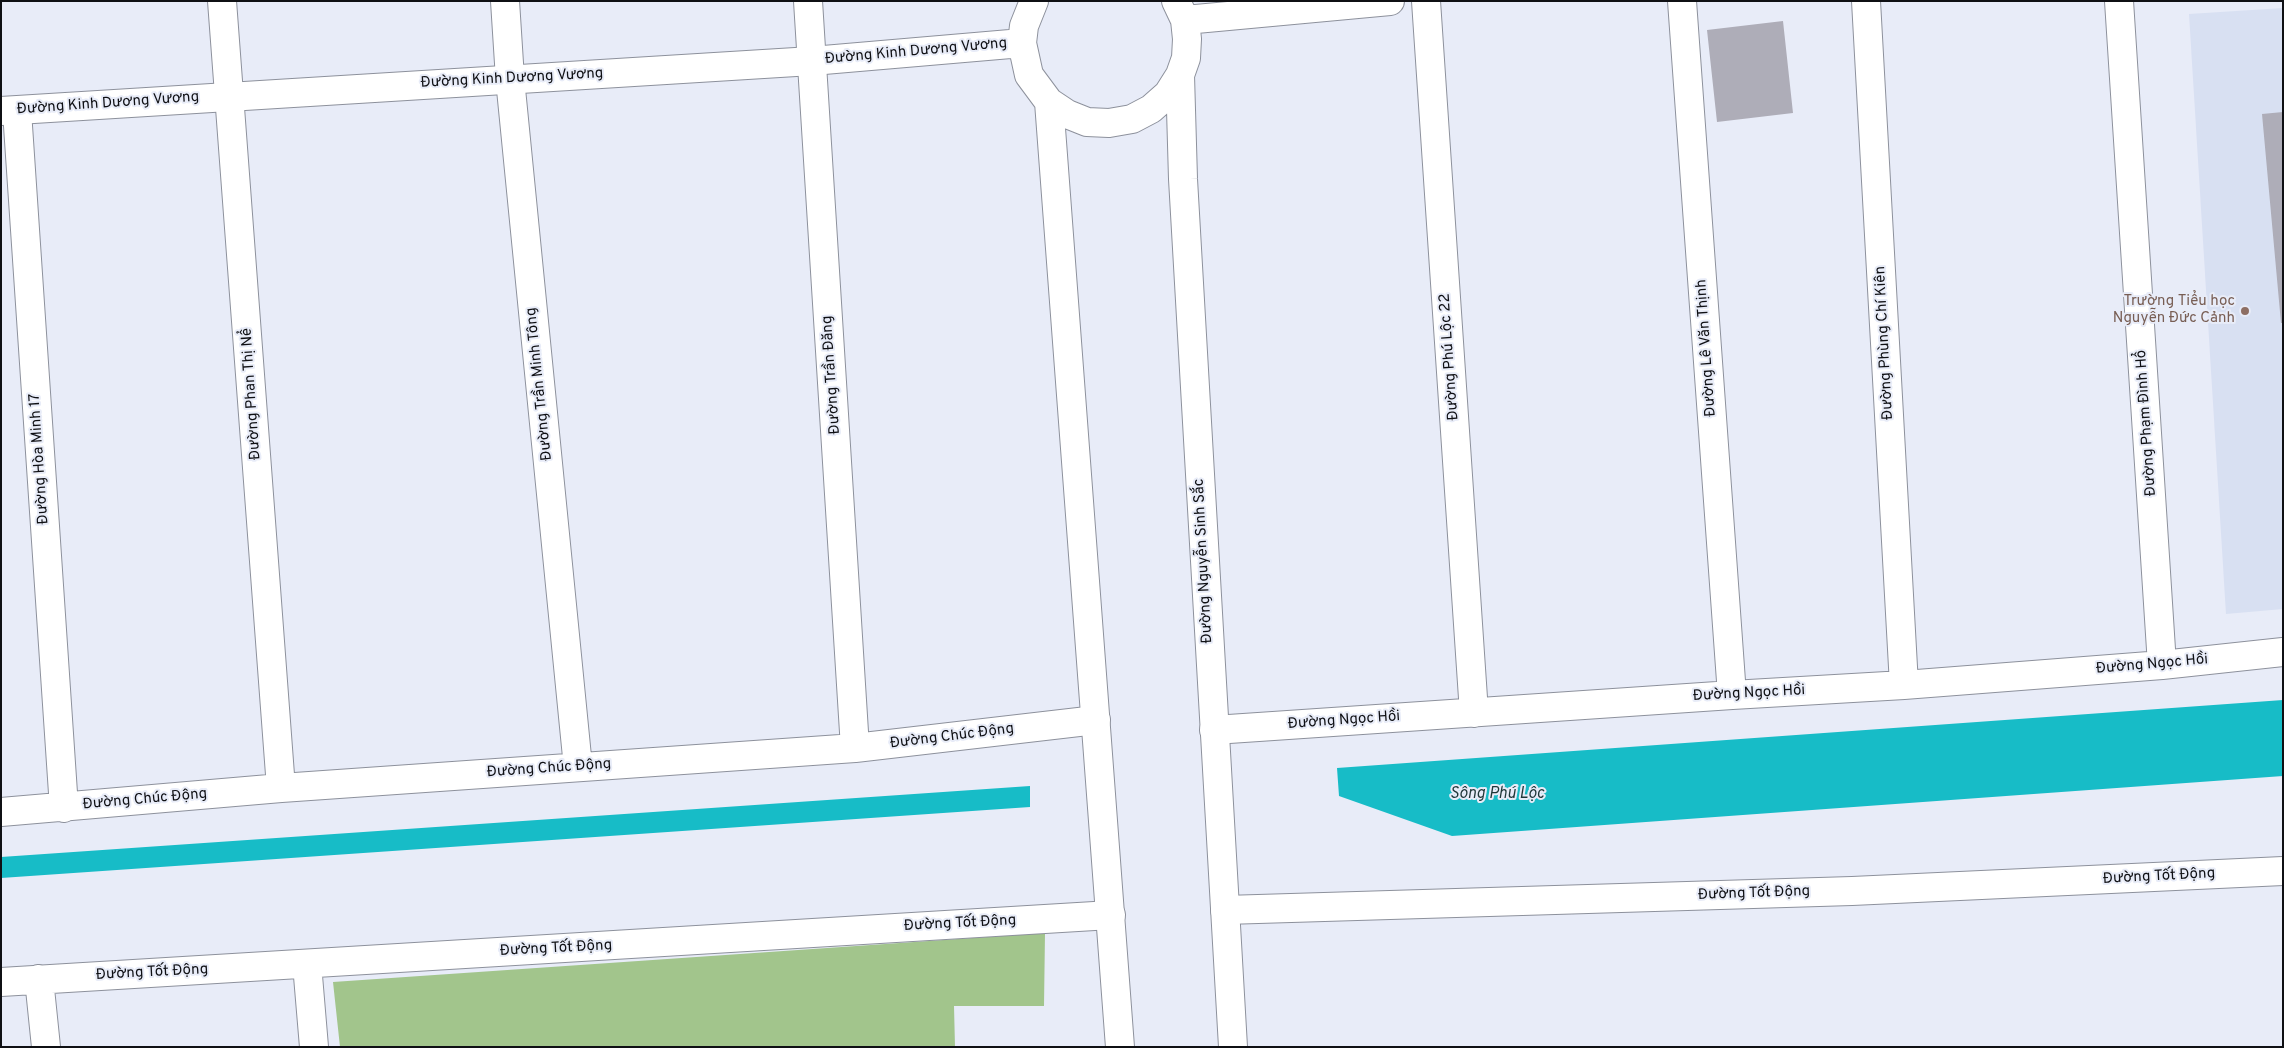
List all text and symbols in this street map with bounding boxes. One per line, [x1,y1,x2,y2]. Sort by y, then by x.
street label: Đường Kinh Dương Vương [824,35,1008,69]
street label: Đường Kinh Dương Vương [420,65,604,93]
street label: Đường Kinh Dương Vương [16,89,200,119]
street label: Đường Phùng Chí Kiên [1872,266,1898,420]
street label: Đường Lê Văn Thịnh [1693,279,1721,417]
street label: Đường Phú Lộc 22 [1437,293,1463,421]
place label: Trường Tiểu học Nguyễn Đức Cảnh [2113,293,2235,328]
marker: Trường Tiểu học Nguyễn Đức Cảnh [2239,305,2251,317]
street label: Đường Trần Minh Tông [523,307,557,461]
street label: Đường Trần Đăng [819,315,845,435]
street label: Đường Phan Thị Nể [238,327,266,461]
street label: Đường Phạm Đình Hổ [2133,349,2161,497]
street label: Đường Hòa Minh 17 [26,393,54,525]
street label: Đường Nguyễn Sinh Sắc [1191,478,1217,644]
street label: Đường Ngọc Hồi [2095,651,2209,679]
street label: Đường Ngọc Hồi [1692,682,1806,706]
street label: Đường Ngọc Hồi [1287,708,1401,734]
street label: Đường Chúc Động [889,720,1015,754]
street label: Đường Chúc Động [486,756,612,782]
water label: Sông Phú Lộc [1450,785,1544,805]
street label: Đường Chúc Động [82,786,208,814]
street label: Đường Tốt Động [2102,865,2216,889]
street label: Đường Tốt Động [1697,883,1811,905]
street label: Đường Tốt Động [903,912,1017,936]
street label: Đường Tốt Động [499,937,613,961]
street label: Đường Tốt Động [95,961,209,985]

